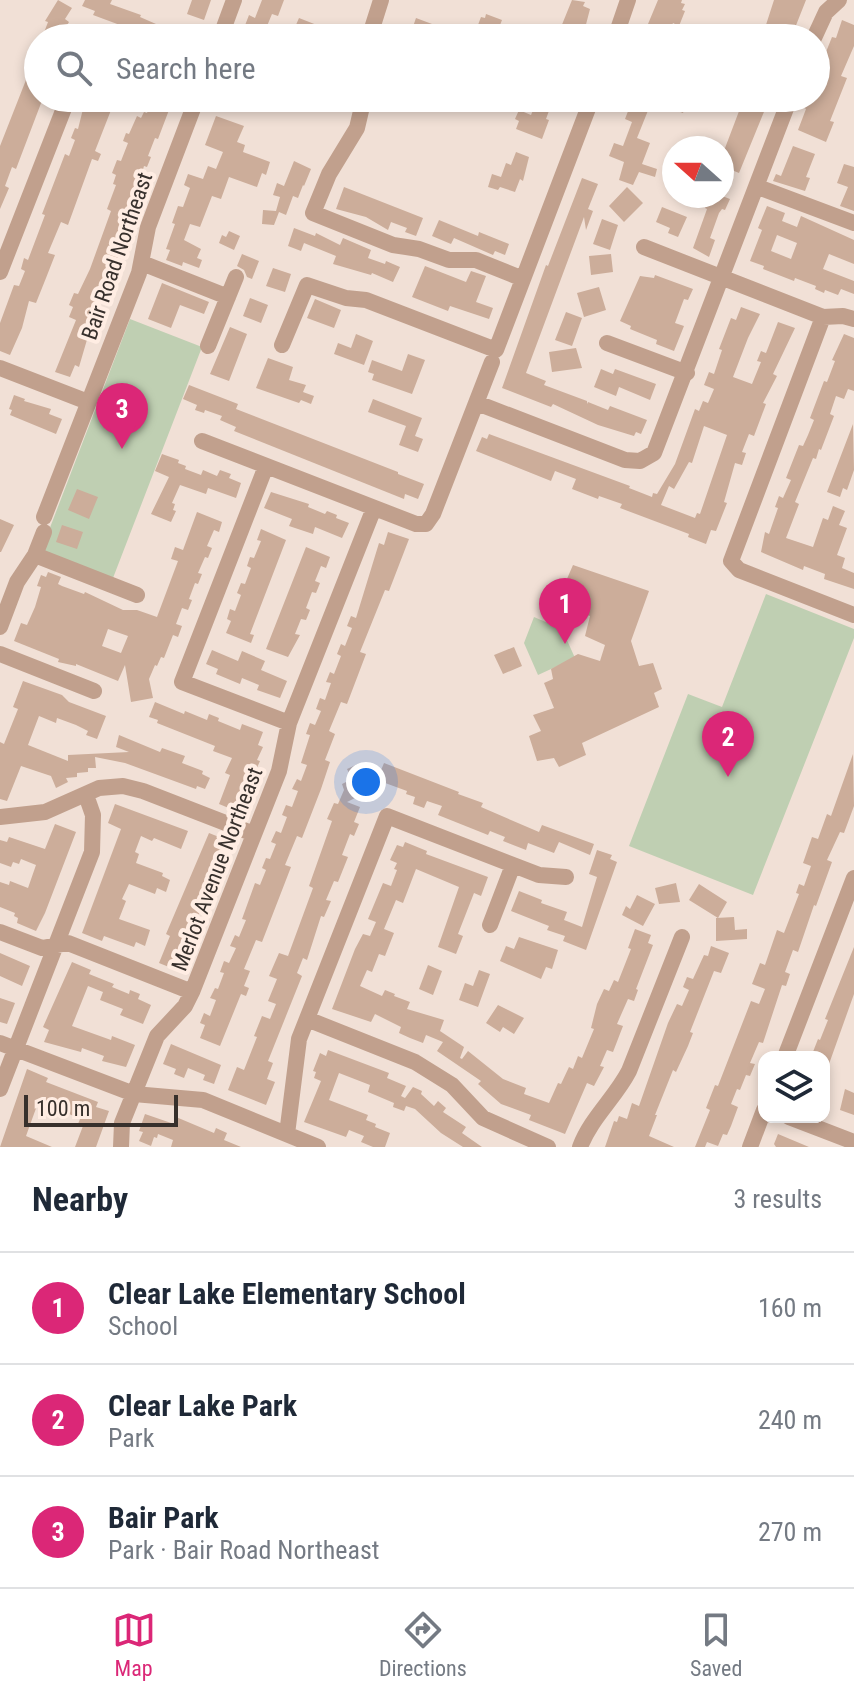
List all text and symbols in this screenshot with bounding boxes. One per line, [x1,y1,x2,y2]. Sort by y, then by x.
search box [24,24,830,112]
icon: search [52,46,96,90]
text: Search here [116,51,256,86]
north arrow [662,136,734,208]
street label: Bair Road Northeast [77,169,157,343]
pin: 3 [96,383,148,449]
pin: 1 [539,578,591,644]
pin: 2 [702,711,754,777]
your location [346,762,386,802]
street label: Merlot Avenue Northeast [167,764,267,974]
map controls [758,1051,830,1123]
button: layers [758,1051,830,1123]
scale bar [24,1091,178,1127]
text: 100 m [36,1096,90,1121]
text: Nearby [32,1179,128,1219]
text: 3 results [733,1184,822,1214]
text: Clear Lake Elementary School [108,1276,466,1311]
text: 1 [51,1293,65,1323]
text: 160 m [758,1293,822,1323]
text: School [108,1311,178,1341]
text: Clear Lake Park [108,1388,297,1423]
text: 2 [51,1405,65,1435]
text: 240 m [758,1405,822,1435]
text: Park [108,1423,154,1453]
text: Bair Park [108,1500,219,1535]
text: 3 [51,1517,65,1547]
text: 270 m [758,1517,822,1547]
text: Park · Bair Road Northeast [108,1535,379,1565]
tab: Map [112,1608,156,1681]
tab: Directions [379,1608,467,1681]
tab: Saved [690,1608,742,1681]

